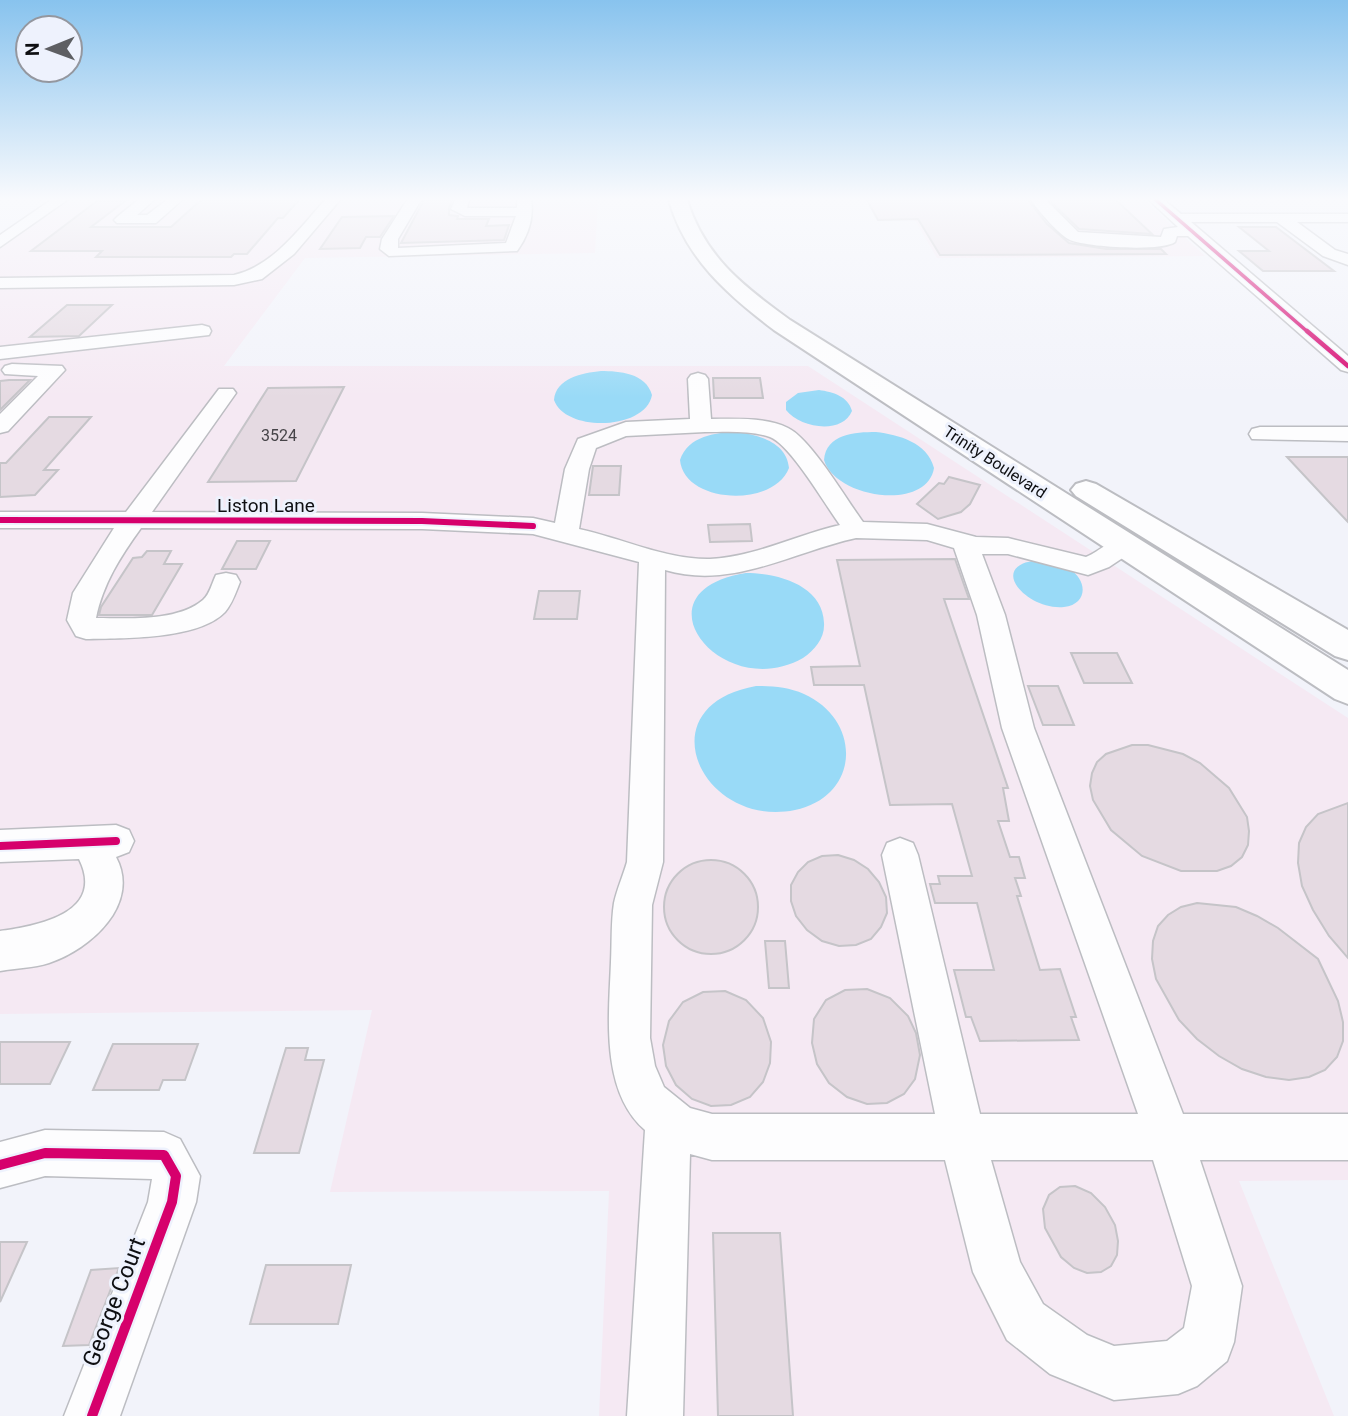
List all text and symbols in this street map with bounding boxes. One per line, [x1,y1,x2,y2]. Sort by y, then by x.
north arrow [14,14,84,84]
text: N [21,42,44,56]
street label: Trinity Boulevard [940,422,1050,502]
house number: 3524 [261,426,297,445]
street label: Liston Lane [217,494,315,517]
street label: George Court [77,1234,151,1370]

